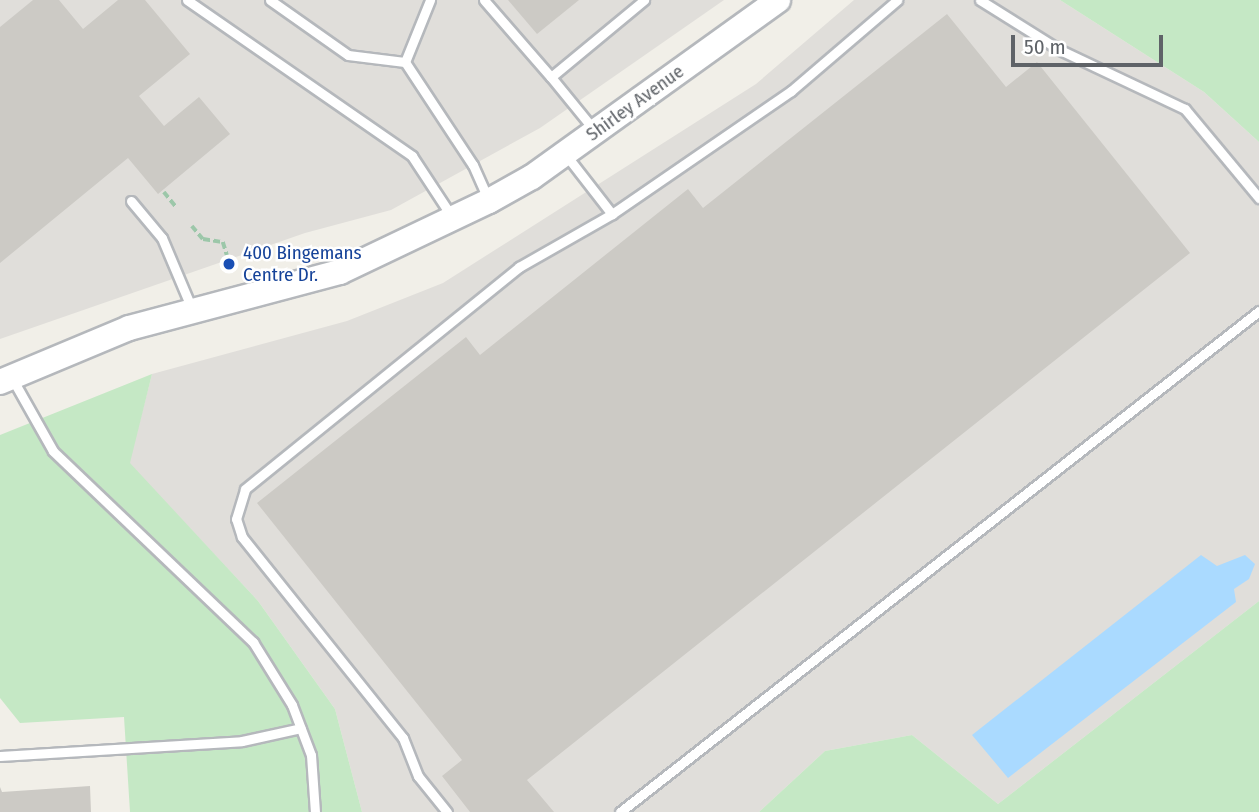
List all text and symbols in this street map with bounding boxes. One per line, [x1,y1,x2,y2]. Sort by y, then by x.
scale bar [1014,21,1166,65]
text: 50 m [1024,34,1066,60]
street label: Shirley Avenue [582,60,688,146]
place label: 400 Bingemans Centre Dr. [243,242,362,286]
marker: 400 Bingemans Centre Dr. [221,256,237,272]

